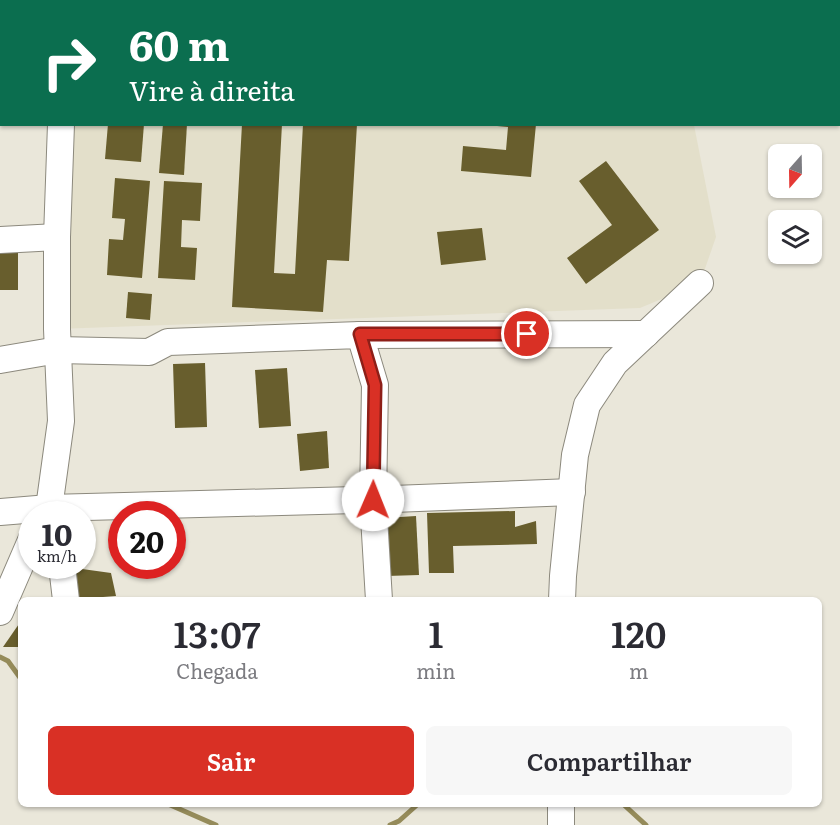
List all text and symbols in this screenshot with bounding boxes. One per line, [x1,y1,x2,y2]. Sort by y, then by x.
text: 60 m [129,12,230,74]
icon: right [30,24,108,102]
text: Vire à direita [129,69,295,109]
north arrow [768,144,822,198]
map controls [768,144,822,264]
button: layers [768,210,822,264]
pin [501,308,552,359]
icon: arrive [510,317,543,350]
position arrow [341,468,405,532]
speed limit sign: 20 [108,501,186,579]
text: 10 [42,511,72,555]
text: km/h [37,544,77,567]
text: 13:07 [174,606,261,659]
text: 1 [428,606,443,659]
text: 120 [611,606,666,659]
text: Chegada [176,655,258,685]
text: min [416,655,456,685]
text: m [629,655,648,685]
button: Sair [48,726,414,795]
button: Compartilhar [426,726,792,795]

